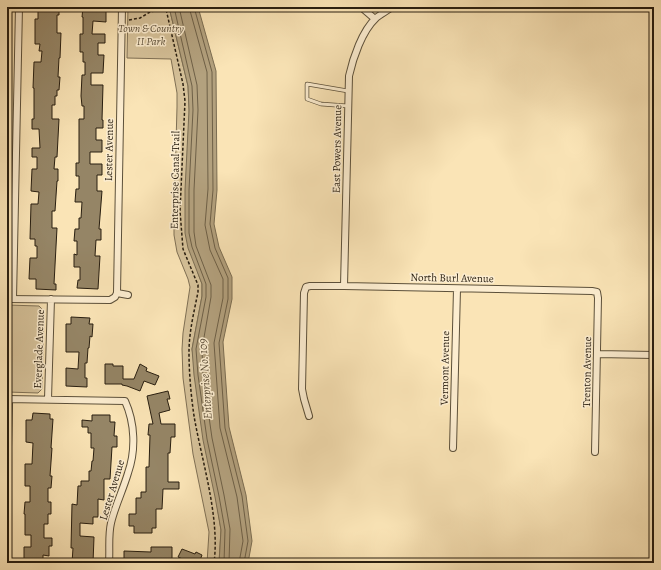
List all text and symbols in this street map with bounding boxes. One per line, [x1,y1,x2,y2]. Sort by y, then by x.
park label: Town & Country II Park [118,21,184,49]
street label: East Powers Avenue [329,105,345,193]
street label: Lester Avenue [101,118,117,181]
street label: Enterprise Canal Trail [167,130,183,229]
street label: North Burl Avenue [410,270,494,286]
street label: Everglade Avenue [30,309,48,389]
street label: Vermont Avenue [437,331,453,406]
street label: Trenton Avenue [579,336,595,408]
water label: Enterprise No. 109 [194,338,216,420]
street label: Lester Avenue [96,458,128,522]

